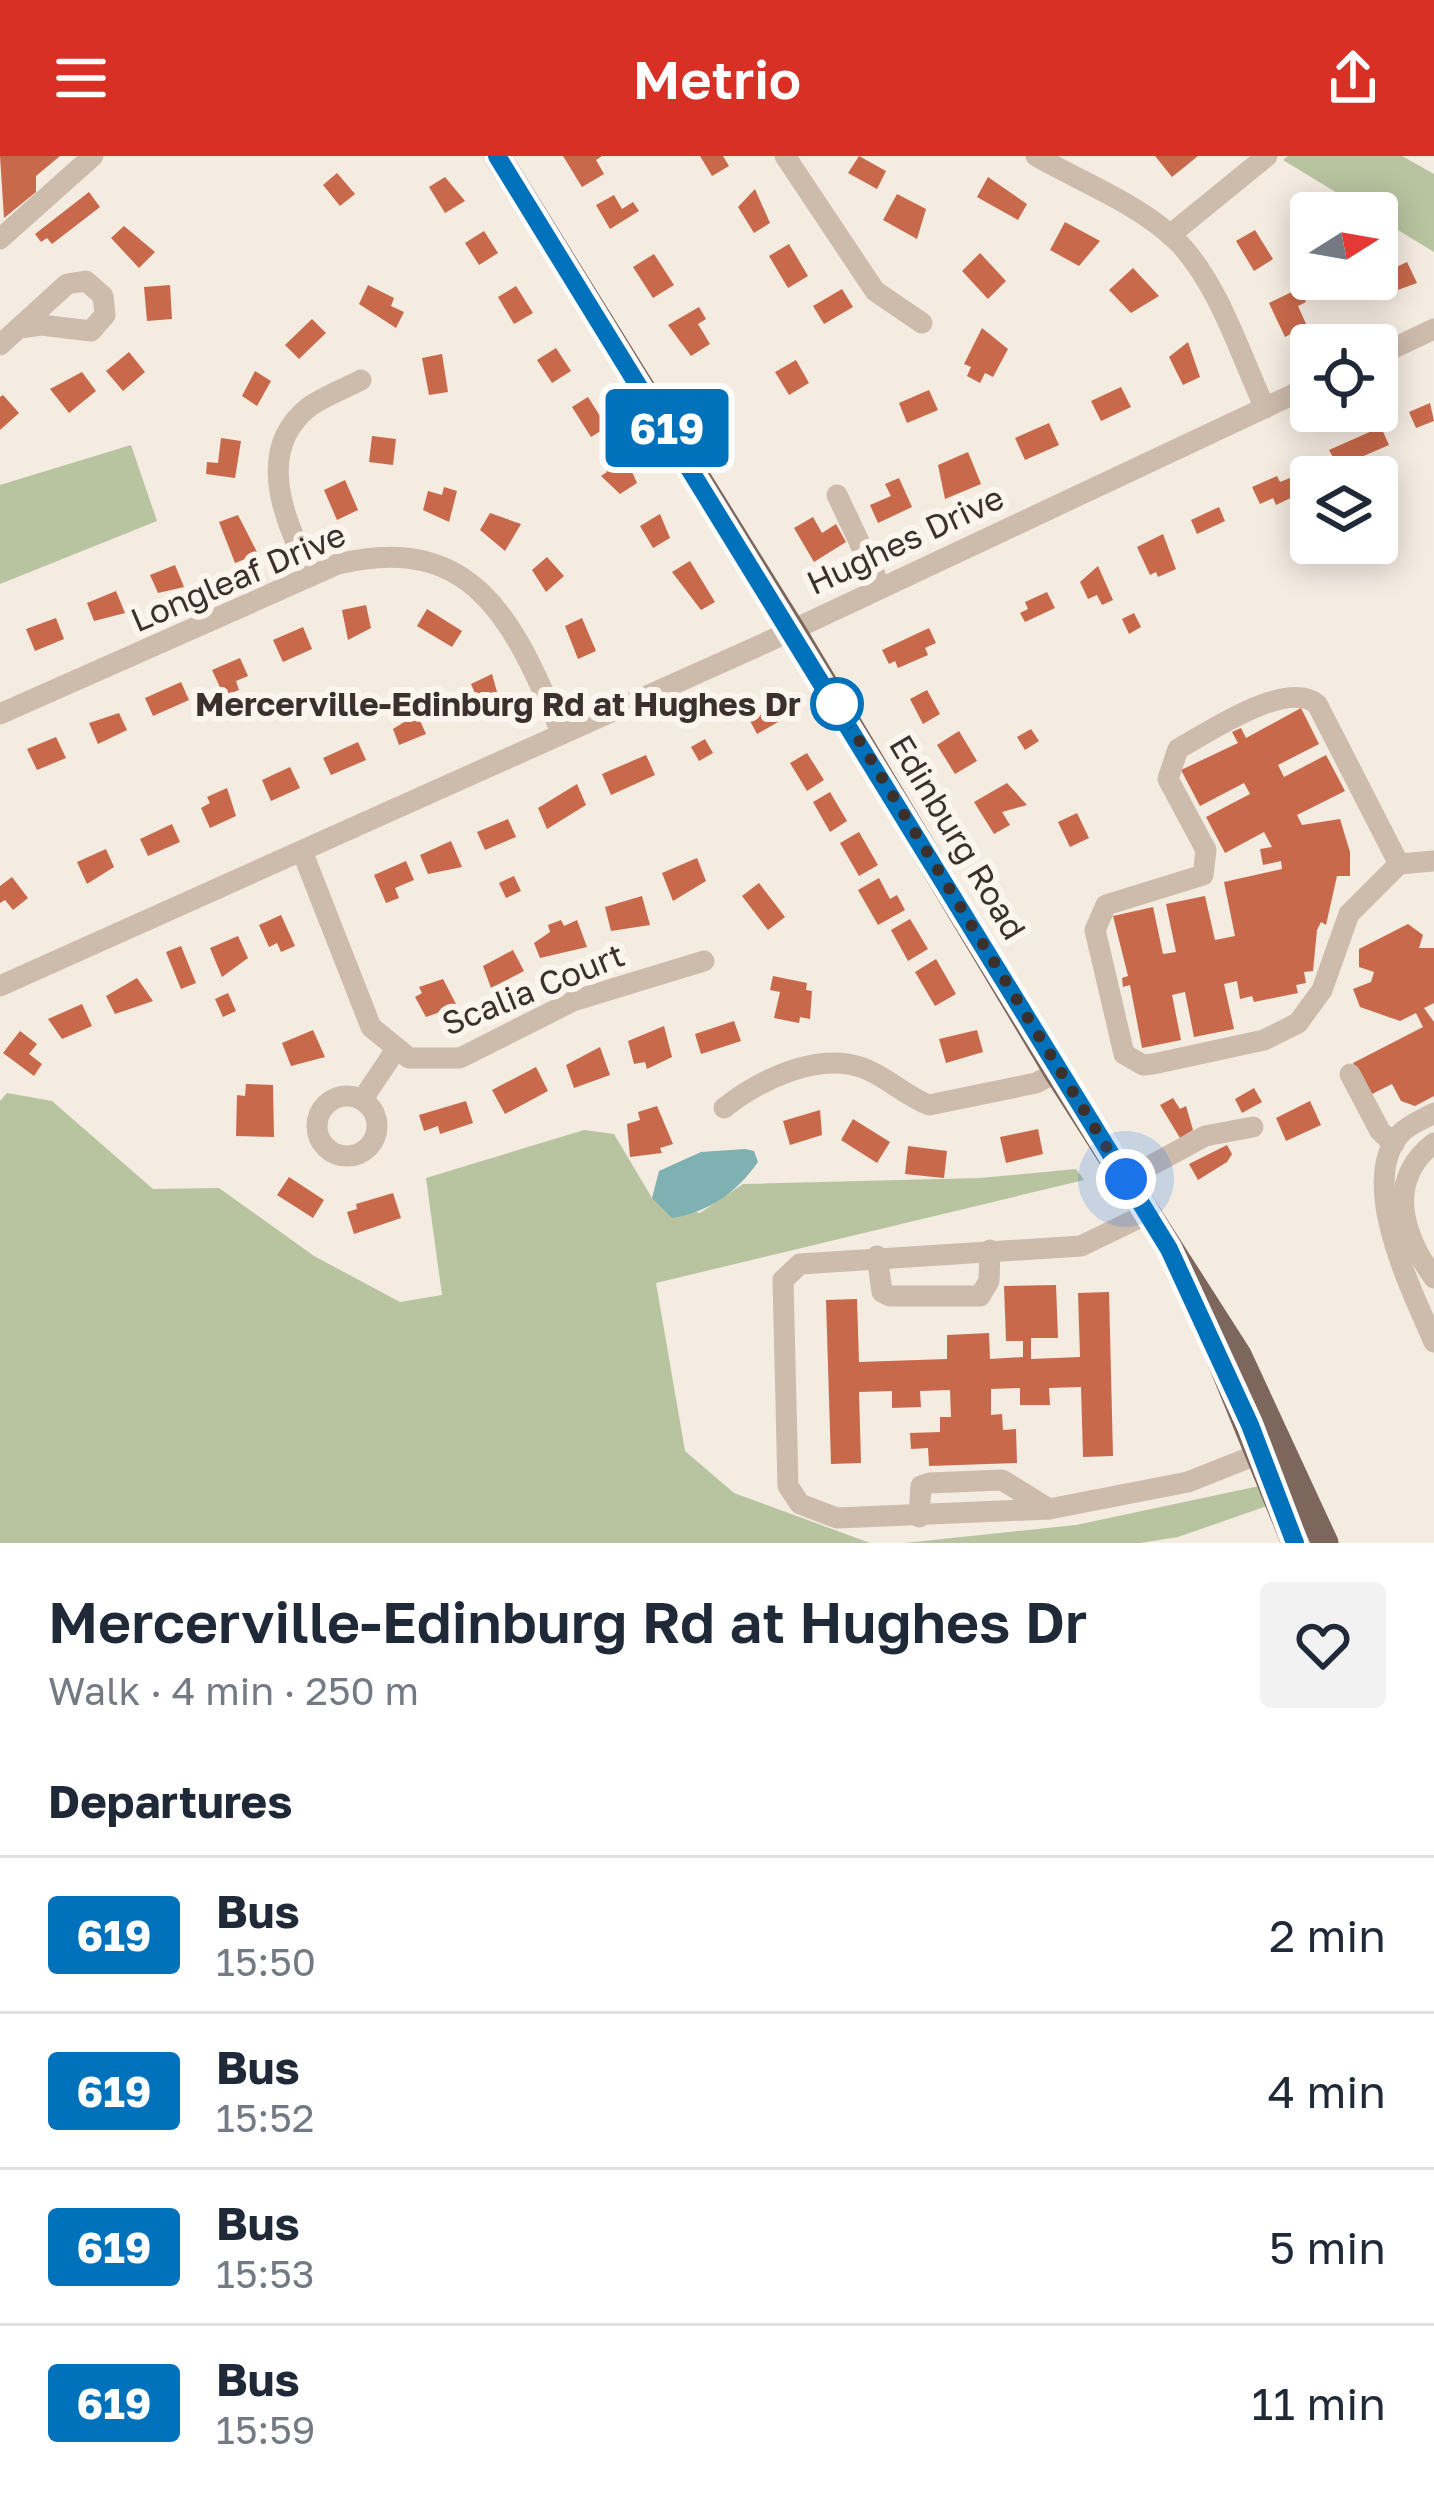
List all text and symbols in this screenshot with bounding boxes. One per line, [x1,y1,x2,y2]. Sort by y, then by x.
icon: menu [48,45,114,111]
icon: share [1320,45,1386,111]
text: Metrio [633,46,801,111]
north arrow [1290,192,1398,300]
map controls [1290,192,1398,564]
button: locate [1290,324,1398,432]
line badge: 619 [598,389,736,467]
text: 619 [630,403,704,453]
button: layers [1290,456,1398,564]
street label: Hughes Drive [800,477,1009,602]
street label: Longleaf Drive [125,514,351,639]
marker: Mercerville-Edinburg Rd at Hughes Dr [812,679,862,729]
place label: Mercerville-Edinburg Rd at Hughes Dr [195,684,801,723]
street label: Edinburg Road [882,728,1035,946]
street label: Scalia Court [436,934,630,1043]
your location [1096,1149,1156,1209]
button: heart [1260,1582,1386,1708]
text: Mercerville-Edinburg Rd at Hughes Dr [48,1587,1087,1656]
text: Walk · 4 min · 250 m [48,1667,419,1714]
text: Departures [48,1774,292,1828]
text: Bus [216,1884,300,1938]
text: 2 min [1269,1908,1386,1962]
text: 619 [77,1910,151,1960]
text: 15:50 [216,1938,316,1985]
text: Bus [216,2040,300,2094]
text: 4 min [1268,2064,1386,2118]
text: 619 [77,2066,151,2116]
text: 15:52 [216,2094,314,2141]
text: Bus [216,2196,300,2250]
text: 5 min [1269,2220,1386,2274]
text: 619 [77,2222,151,2272]
text: 15:53 [216,2250,315,2297]
text: Bus [216,2352,300,2406]
text: 11 min [1252,2376,1386,2430]
text: 619 [77,2378,151,2428]
text: 15:59 [216,2406,315,2453]

